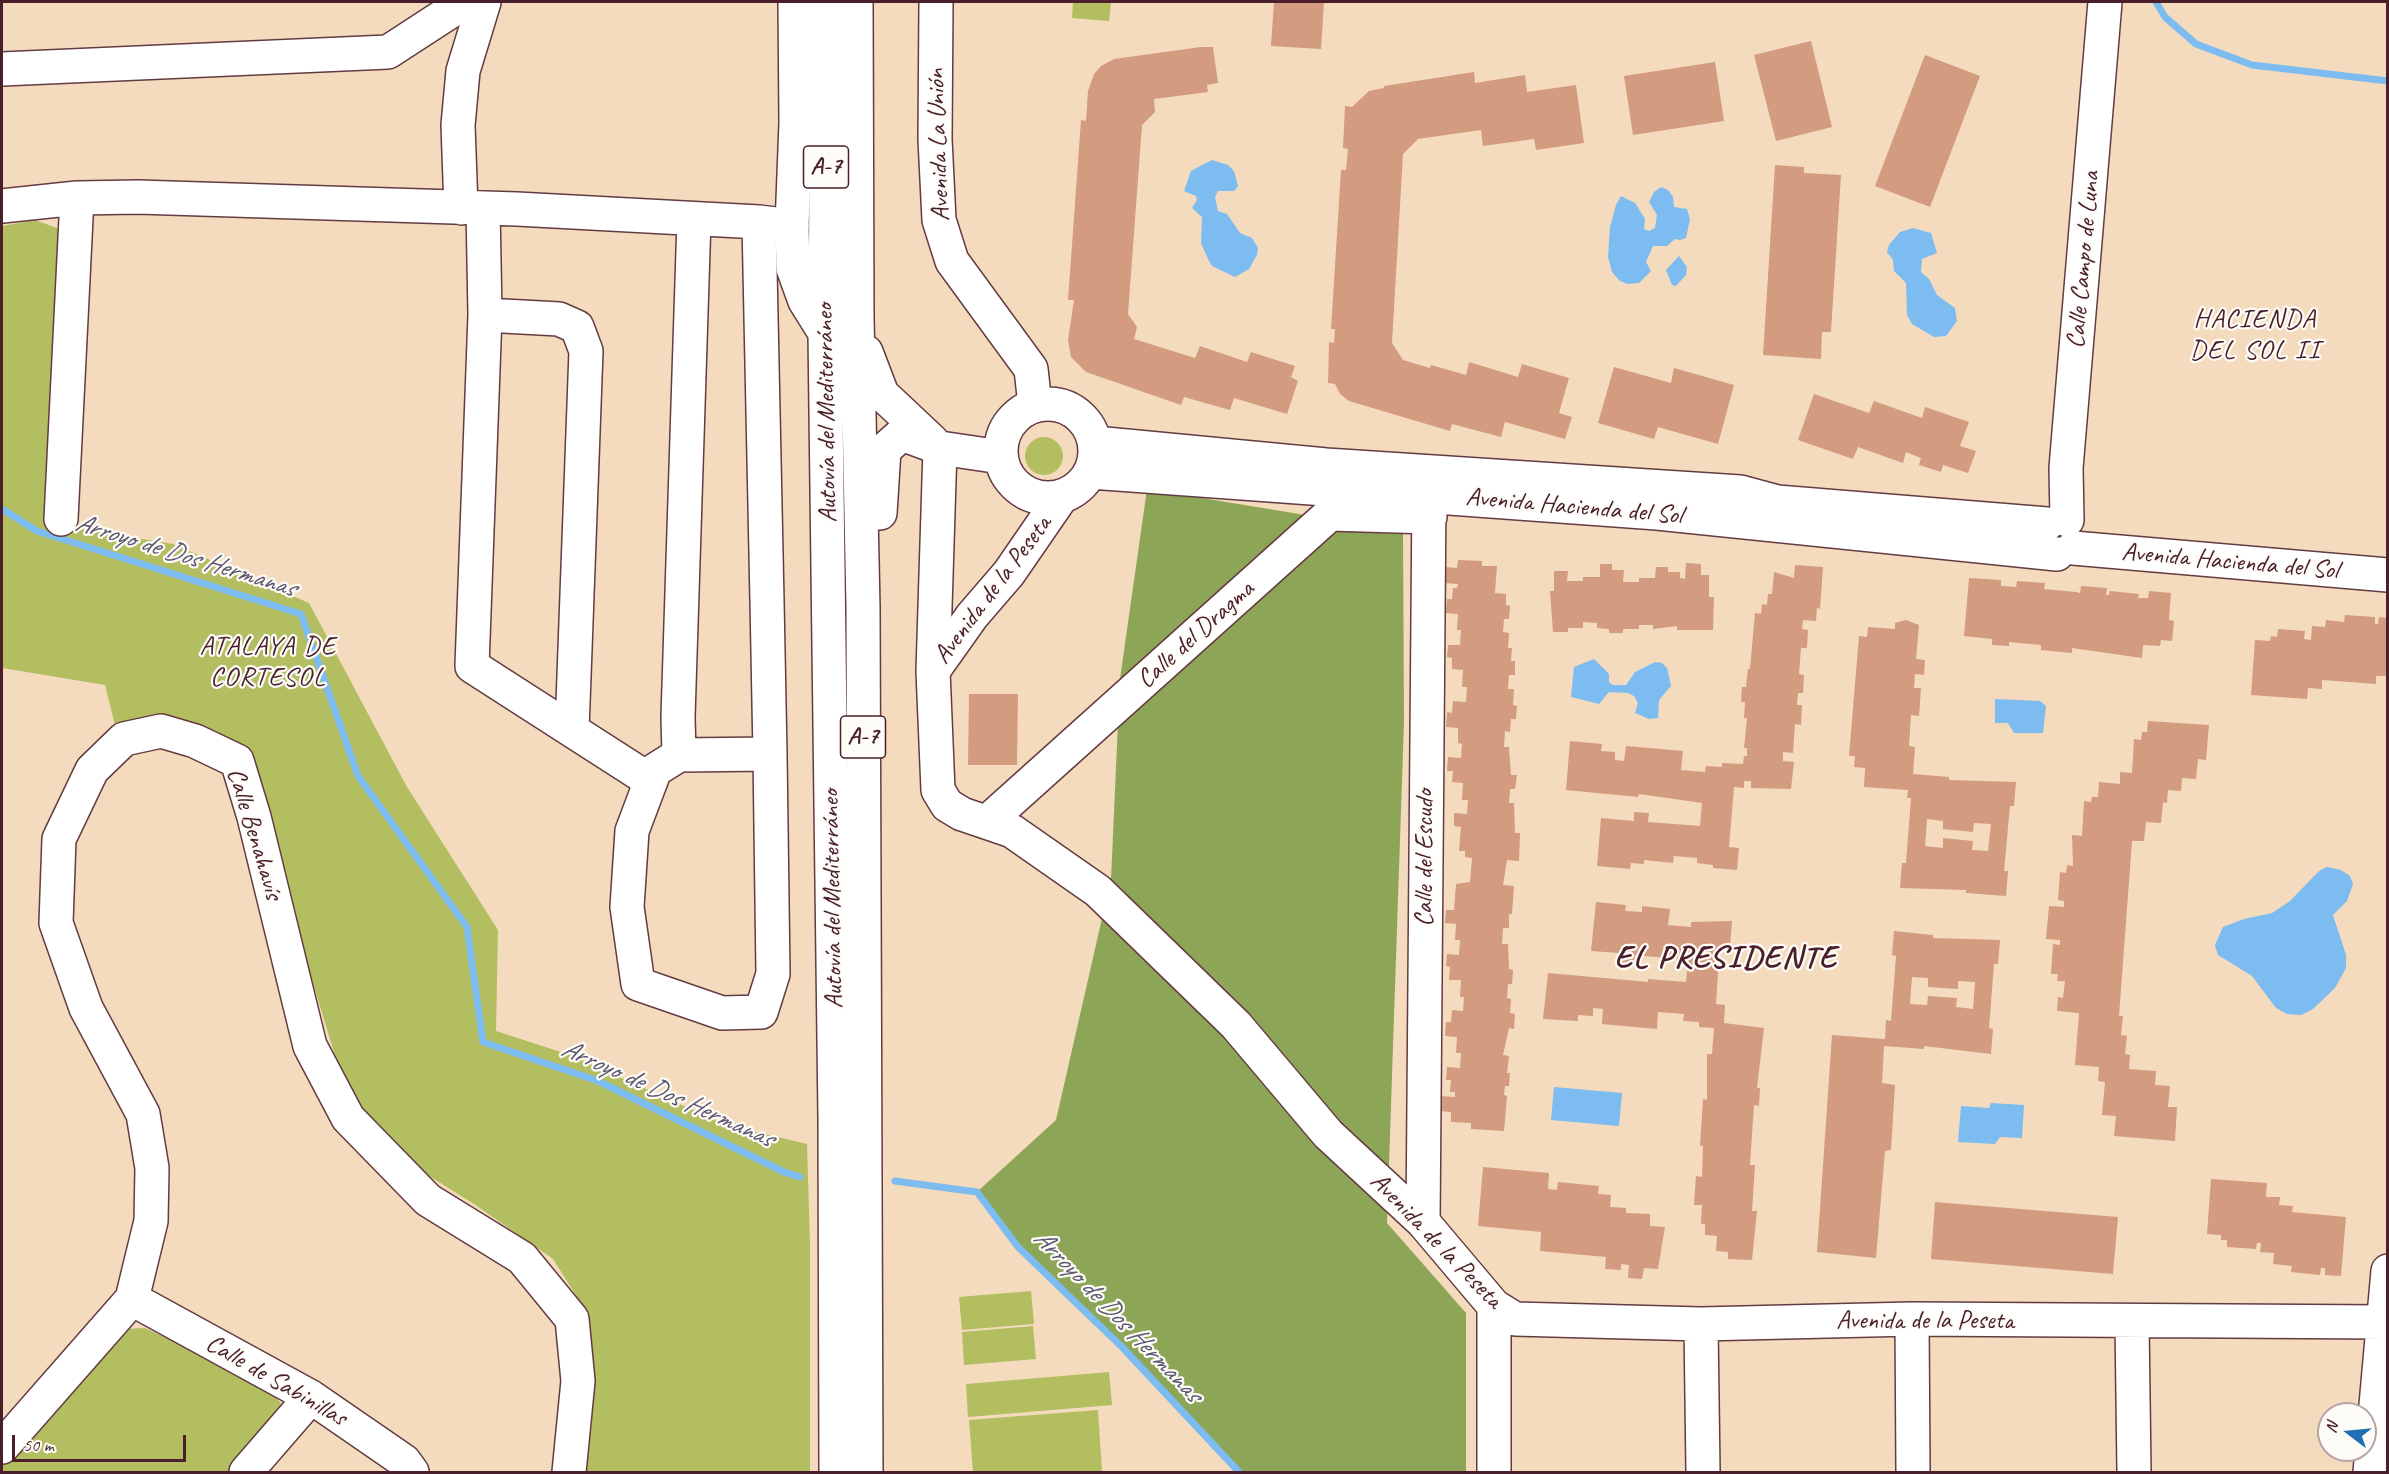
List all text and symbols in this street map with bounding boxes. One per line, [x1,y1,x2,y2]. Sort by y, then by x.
street label: Avenida La Unión [921,68,957,222]
road number: A-7 [804,146,848,188]
street label: Calle Campo de Luna [2061,170,2107,350]
street label: Autovía del Mediterráneo [809,303,845,523]
district label: HACIENDA DEL SOL II [2190,304,2320,367]
street label: Avenida Hacienda del Sol [1464,482,1684,532]
water label: Arroyo de Dos Hermanas [71,507,299,605]
street label: Avenida de la Peseta [927,510,1059,670]
street label: Avenida Hacienda del Sol [2120,537,2340,587]
street label: Calle del Dragma [1131,574,1261,696]
district label: ATALAYA DE CORTESOL [200,631,336,694]
road number: A-7 [840,716,886,758]
street label: Calle Benahavís [219,764,289,904]
street label: Autovía del Mediterráneo [815,789,851,1009]
street label: Calle del Escudo [1409,789,1441,927]
district label: EL PRESIDENTE [1616,940,1836,978]
water label: Arroyo de Dos Hermanas [556,1033,778,1155]
street label: Avenida de la Peseta [1363,1166,1509,1316]
water label: Arroyo de Dos Hermanas [1026,1223,1208,1409]
street label: Avenida de la Peseta [1836,1305,2014,1337]
street label: Calle de Sabinillas [200,1328,352,1434]
north arrow [2317,1402,2377,1462]
text: N [2321,1420,2343,1435]
scale bar [15,1423,189,1461]
text: 50 m [23,1434,54,1456]

